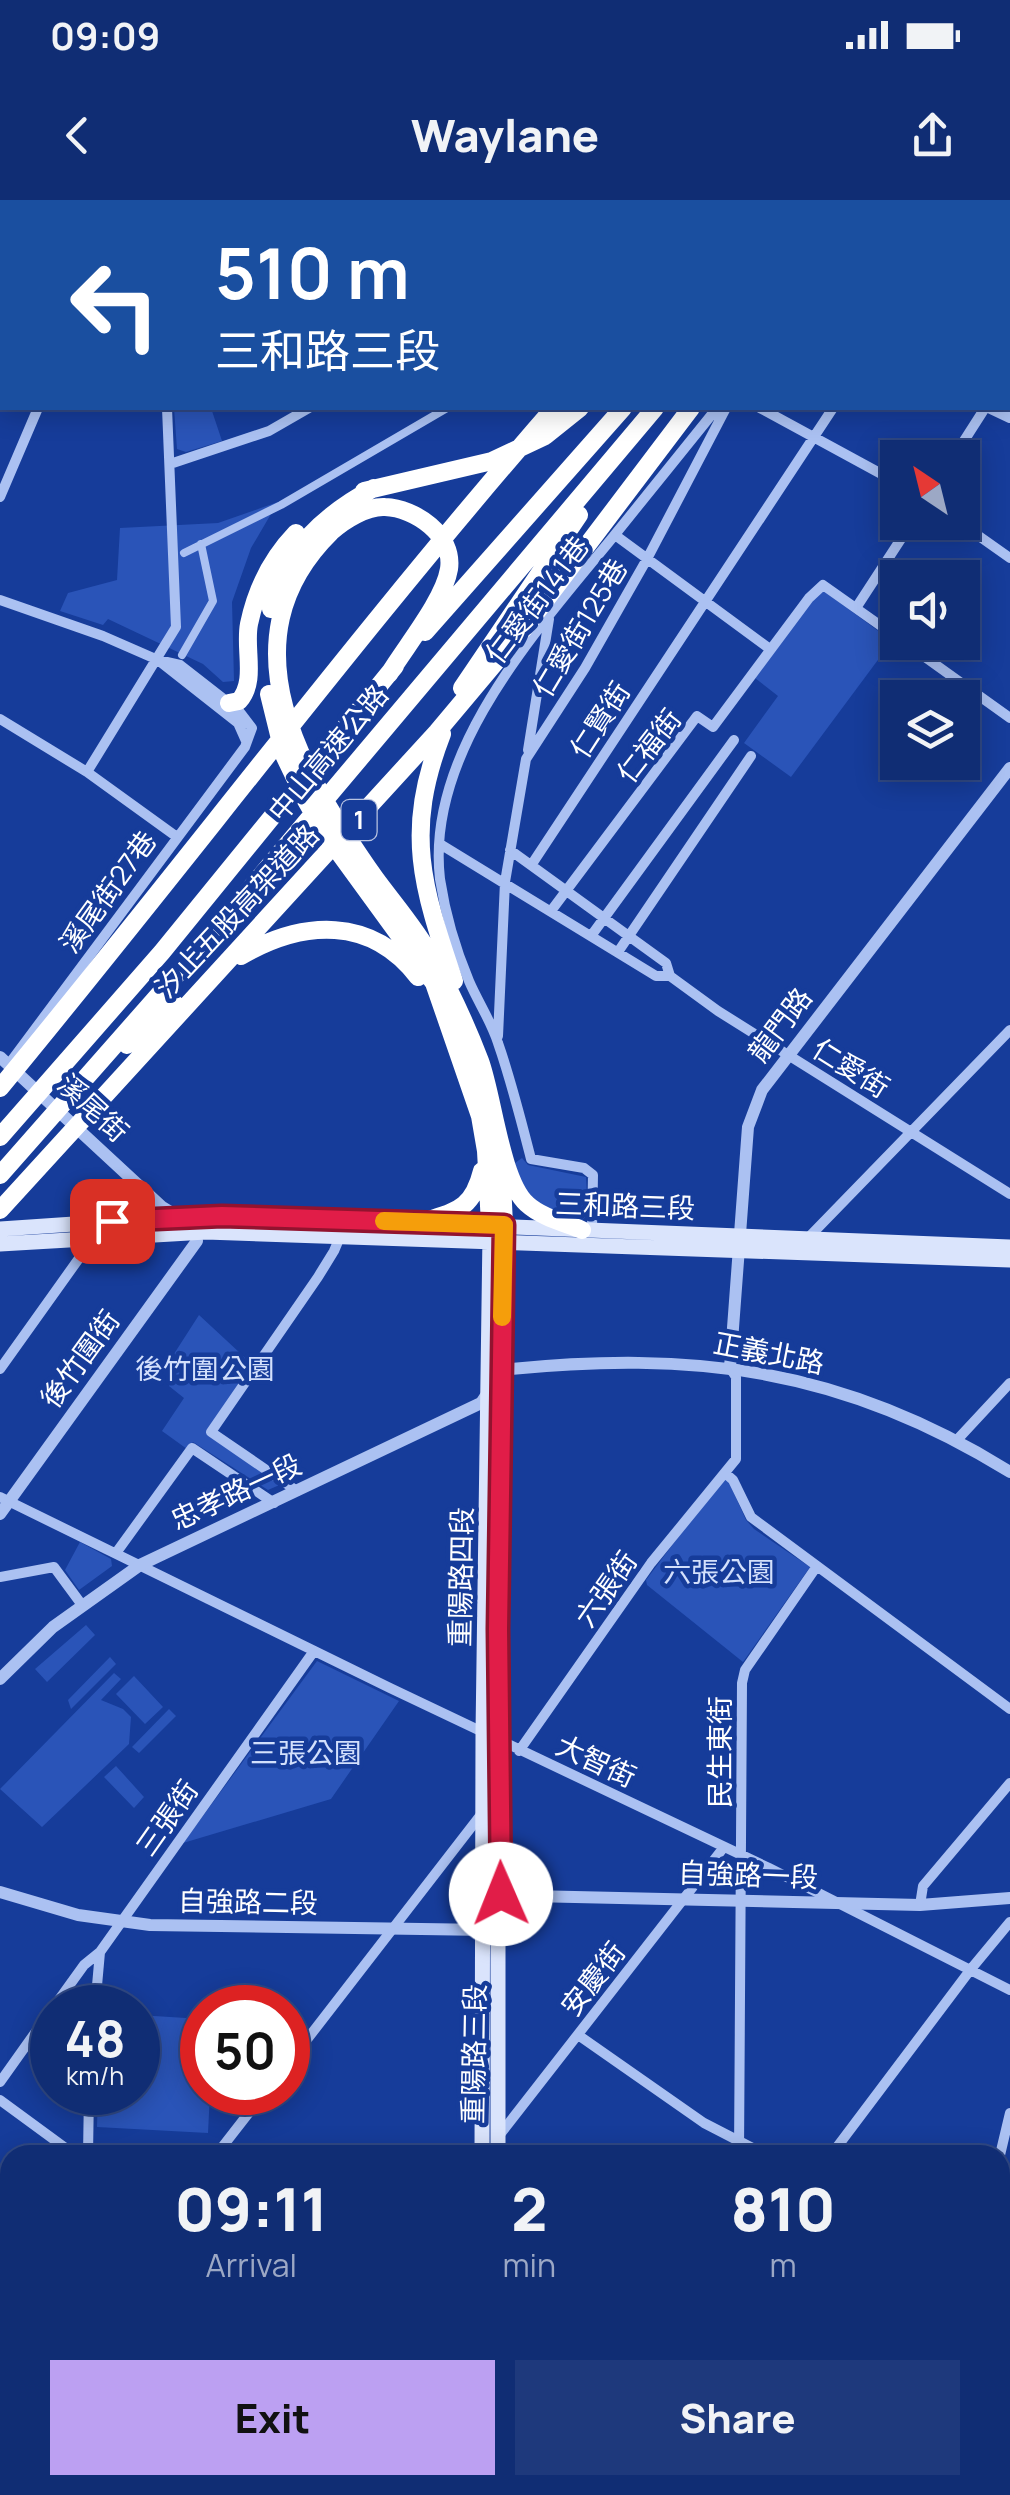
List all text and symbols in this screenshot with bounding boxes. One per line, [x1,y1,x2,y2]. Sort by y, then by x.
text: 09:09 [50,9,160,61]
text: Waylane [411,104,599,166]
icon: back [50,108,105,163]
icon: share [905,108,960,163]
text: 510 m [215,224,410,320]
icon: left [50,240,180,370]
text: 三和路三段 [215,319,440,381]
north arrow [880,440,980,540]
map controls [880,440,980,780]
street label: 仁愛街141巷 [476,528,597,671]
street label: 仁愛街125巷 [523,551,635,704]
button: sound [880,560,980,660]
street label: 仁賢街 [560,674,638,765]
street label: 中山高速公路 [259,676,396,829]
button: layers [880,680,980,780]
street label: 仁福街 [607,701,689,790]
road number: 1 [342,800,376,840]
street label: 汐止五股高架道路 [146,815,327,1005]
street label: 溪尾街27巷 [50,823,164,960]
street label: 龍門路 [739,979,820,1069]
street label: 仁愛街 [806,1029,897,1106]
street label: 溪尾街 [50,1065,137,1150]
pin [70,1179,155,1264]
street label: 三和路三段 [554,1184,696,1226]
icon: arrive [85,1194,140,1249]
street label: 後竹圍街 [31,1302,127,1415]
street label: 正義北路 [711,1323,828,1381]
park label: 後竹圍公園 [135,1349,275,1387]
street label: 忠孝路一段 [164,1444,307,1538]
street label: 重陽路四段 [440,1507,480,1647]
street label: 六張街 [566,1543,645,1634]
park label: 六張公園 [663,1552,775,1590]
street label: 民生東街 [700,1696,738,1808]
street label: 大智街 [550,1725,643,1795]
park label: 三張公園 [250,1733,362,1771]
street label: 三張街 [127,1772,206,1863]
position arrow [449,1842,553,1946]
street label: 自強路一段 [677,1853,819,1895]
street label: 自強路二段 [178,1881,318,1921]
street label: 安慶街 [551,1934,633,2023]
street label: 重陽路三段 [453,1984,493,2124]
speed limit sign: 50 [180,1985,310,2115]
text: 48 [64,2004,126,2072]
text: km/h [66,2058,124,2093]
text: 09:11 [174,2167,328,2249]
text: 2 [511,2167,547,2249]
text: 810 [731,2167,836,2249]
text: Arrival [206,2243,297,2287]
text: min [502,2243,556,2287]
text: m [769,2243,797,2287]
button: Exit [50,2360,495,2475]
button: Share [515,2360,960,2475]

